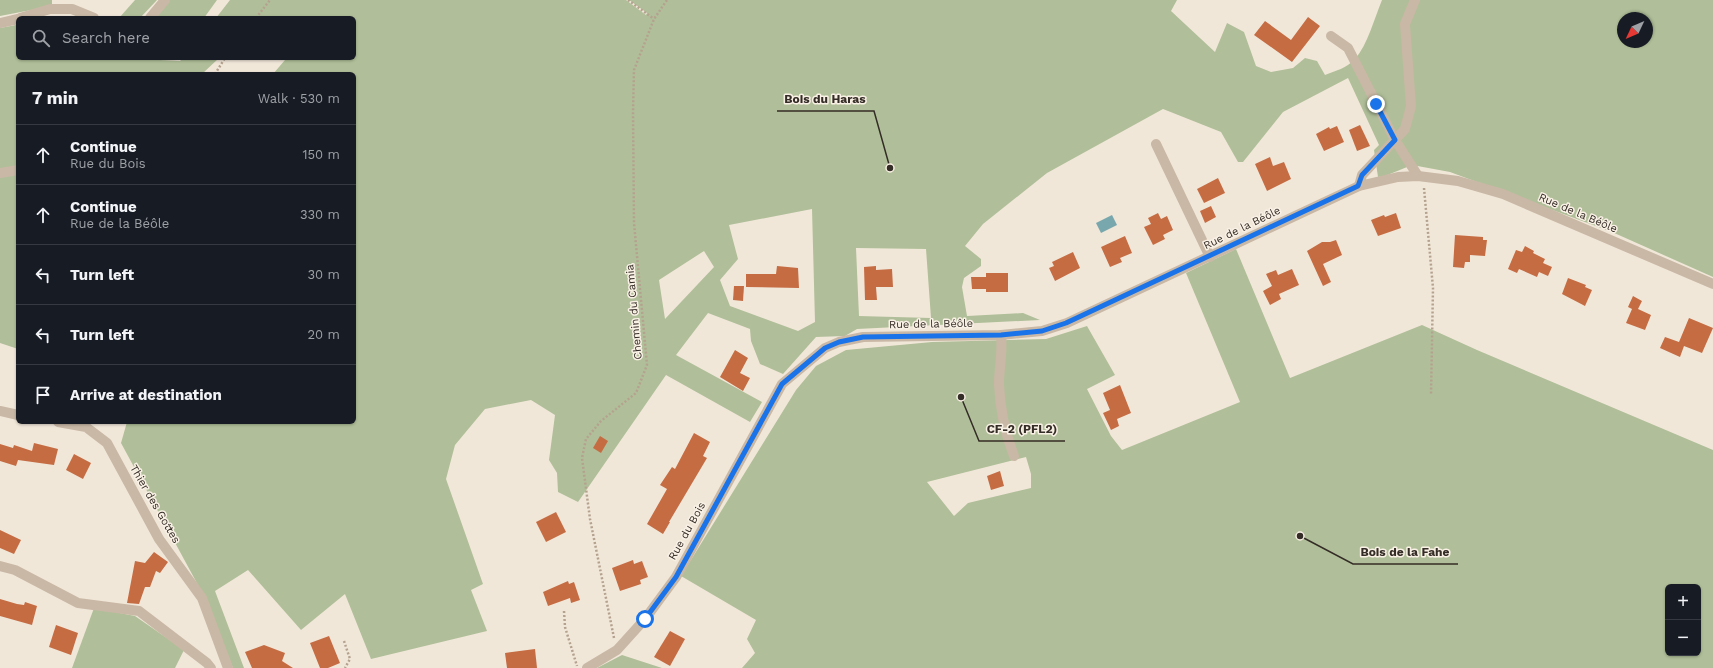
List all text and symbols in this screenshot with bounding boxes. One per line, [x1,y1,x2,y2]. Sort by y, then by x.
north arrow [1617,12,1653,48]
search box [16,16,356,60]
icon: search [30,27,52,49]
text: Search here [62,29,150,47]
callout: Bois du Haras [777,87,874,111]
text: 7 min [32,88,78,108]
text: Walk · 530 m [258,91,340,106]
text: Bois du Haras [784,92,866,106]
route end [1367,95,1385,113]
text: Continue [70,138,137,156]
icon: ahead [32,144,54,166]
text: 150 m [302,147,340,162]
text: Rue du Bois [70,156,146,171]
street label: Rue de la Béôle [1537,191,1619,235]
text: Continue [70,198,137,216]
icon: ahead [32,204,54,226]
street label: Rue de la Béôle [1201,204,1283,252]
text: 330 m [300,207,340,222]
text: Rue de la Béôle [70,216,169,231]
icon: left [32,264,54,286]
street label: Chemin du Camia [623,264,645,360]
text: Turn left [70,266,134,284]
text: 30 m [308,267,340,282]
street label: Rue de la Béôle [889,317,973,331]
icon: left [32,324,54,346]
text: Turn left [70,326,134,344]
text: 20 m [308,327,340,342]
icon: arrive [32,384,54,406]
text: Arrive at destination [70,386,222,404]
callout: CF-2 (PFL2) [979,417,1065,441]
text: CF-2 (PFL2) [987,422,1057,436]
street label: Thier des Gottes [127,462,183,546]
street label: Rue du Bois [666,500,708,562]
callout: Bois de la Fahe [1353,540,1458,564]
text: Bois de la Fahe [1360,545,1450,559]
map controls [1665,584,1701,656]
button: + [1665,584,1701,620]
route start [636,610,654,628]
button: − [1665,620,1701,656]

